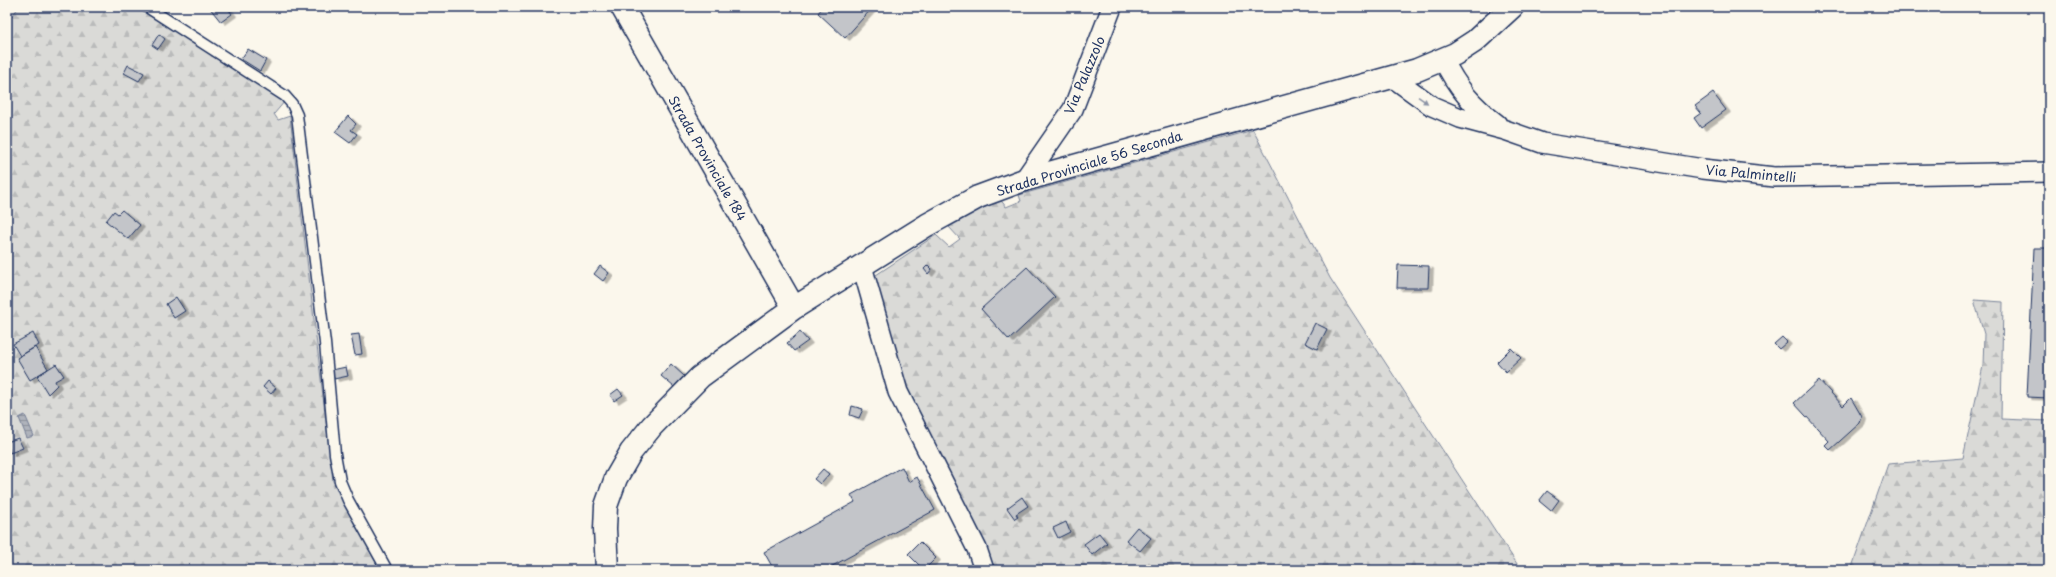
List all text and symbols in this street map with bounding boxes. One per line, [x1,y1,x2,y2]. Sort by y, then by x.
street label: Via Palazzolo [1059,33,1109,117]
street label: Strada Provinciale 184 [664,92,752,224]
one-way arrow [1418,96,1429,104]
street label: Strada Provinciale 56 Seconda [994,126,1184,200]
street label: Via Palmintelli [1705,160,1797,186]

